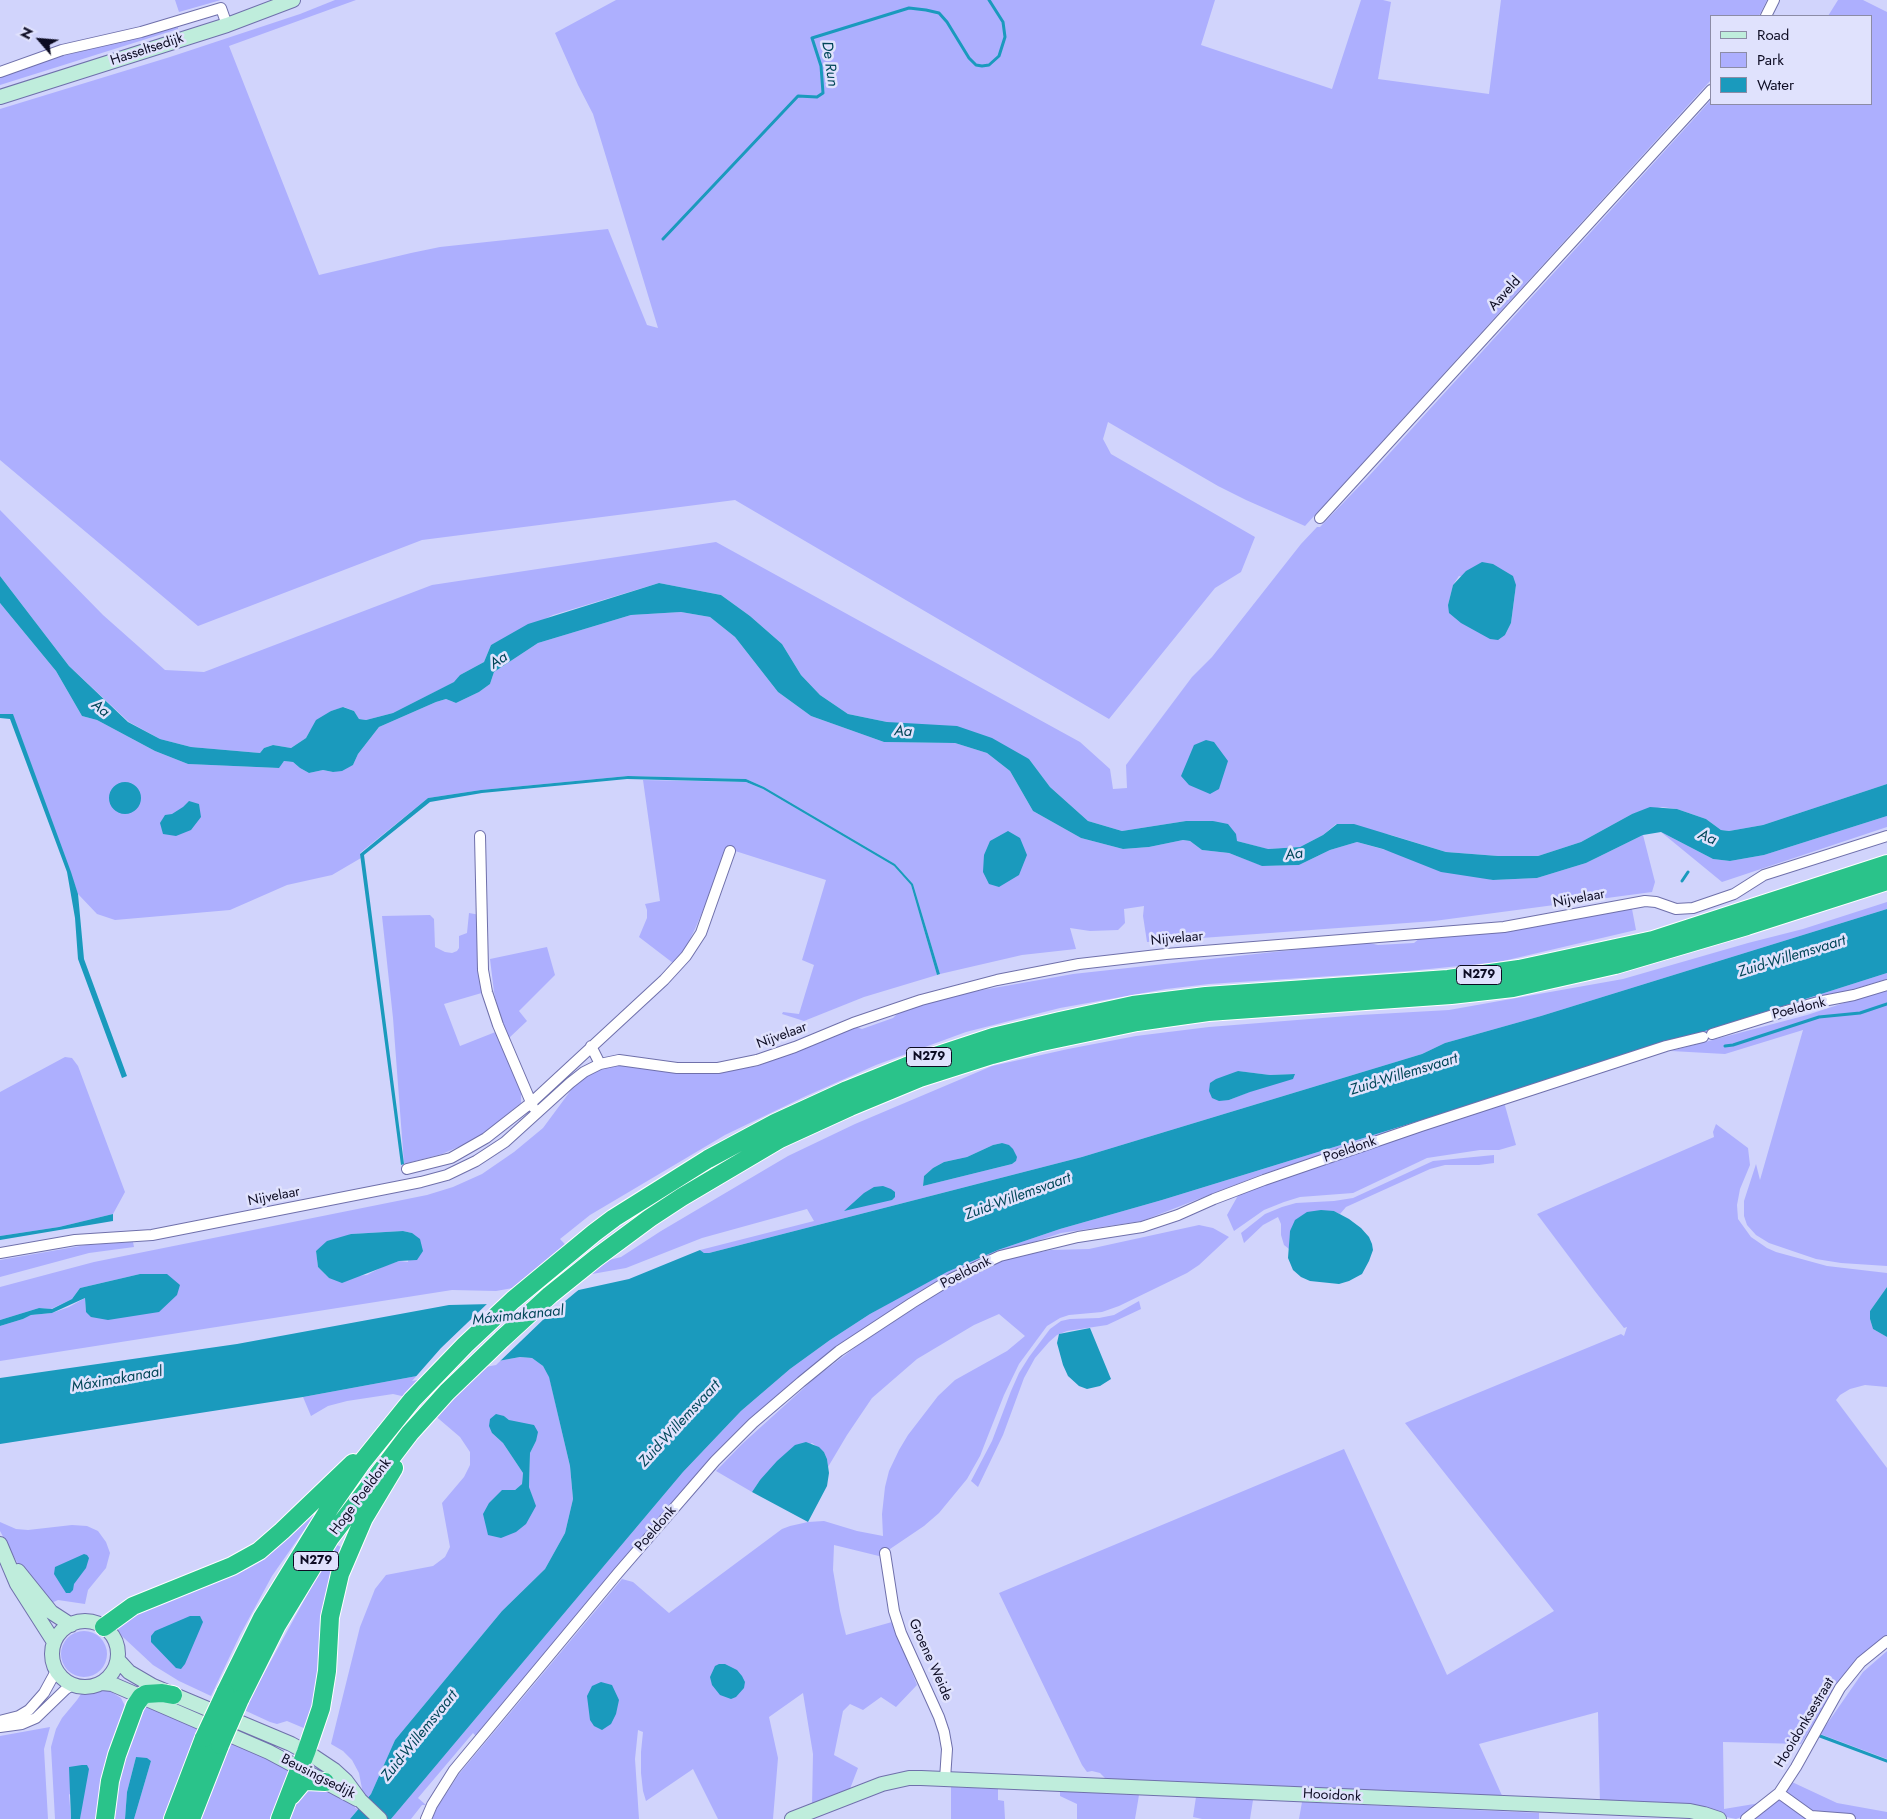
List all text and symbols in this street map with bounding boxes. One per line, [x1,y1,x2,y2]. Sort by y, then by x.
north arrow [15,15,65,65]
legend [1710,15,1872,105]
text: N [15,24,38,43]
text: Road [1757,24,1789,46]
street label: Hasseltsedijk [108,30,186,70]
water label: De Run [817,40,841,88]
text: Park [1757,49,1784,71]
text: Water [1757,74,1794,96]
street label: Aaveld [1485,273,1525,315]
water label: Aa [487,649,511,673]
water label: Aa [87,696,113,722]
water label: Aa [894,723,912,741]
water label: Aa [1695,826,1719,850]
water label: Aa [1284,845,1304,865]
street label: Nijvelaar [1552,886,1606,912]
street label: Nijvelaar [1150,928,1204,950]
water label: Zuid-Willemsvaart [1736,932,1848,982]
road number: N279 [1456,966,1502,984]
street label: Poeldonk [1771,994,1827,1024]
street label: Nijvelaar [754,1019,810,1053]
road number: N279 [906,1048,952,1066]
water label: Zuid-Willemsvaart [1348,1050,1460,1100]
street label: Poeldonk [1322,1133,1378,1167]
water label: Zuid-Willemsvaart [963,1170,1073,1224]
street label: Nijvelaar [247,1184,301,1210]
street label: Poeldonk [938,1253,994,1293]
water label: Máximakanaal [471,1302,565,1330]
water label: Máximakanaal [70,1363,164,1397]
water label: Zuid-Willemsvaart [635,1377,725,1471]
street label: Hoge Poeldonk [327,1455,395,1539]
street label: Poeldonk [632,1503,680,1555]
road number: N279 [294,1552,338,1570]
street label: Groene Weide [904,1616,956,1704]
street label: Hooidonksestraat [1772,1675,1838,1771]
water label: Zuid-Willemsvaart [378,1687,462,1785]
street label: Beusingsedijk [278,1751,358,1803]
street label: Hooidonk [1303,1786,1361,1806]

